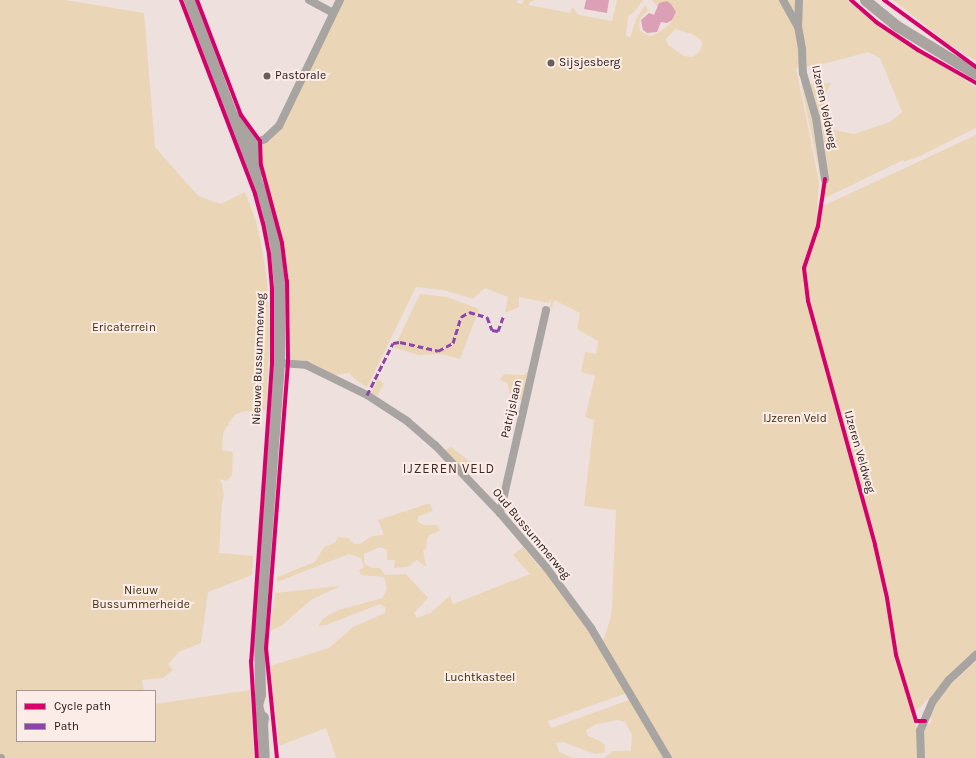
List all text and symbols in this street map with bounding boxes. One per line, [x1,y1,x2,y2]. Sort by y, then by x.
place label: Sijsjesberg [559,56,620,70]
marker: Sijsjesberg [546,58,556,68]
street label: IJzeren Veldweg [808,64,840,150]
place label: Pastorale [275,69,326,83]
marker: Pastorale [262,71,272,81]
street label: Nieuwe Bussummerweg [249,293,269,425]
park label: Ericaterrein [92,321,156,335]
street label: Patrijslaan [498,378,526,440]
street label: IJzeren Veldweg [840,409,878,495]
park label: IJzeren Veld [763,412,827,426]
district label: IJZEREN VELD [403,461,495,477]
street label: Oud Bussummerweg [489,486,573,582]
park label: Nieuw Bussummerheide [92,584,190,612]
park label: Luchtkasteel [445,671,515,685]
legend [16,690,156,742]
text: Cycle path [54,699,111,713]
text: Path [54,719,79,733]

